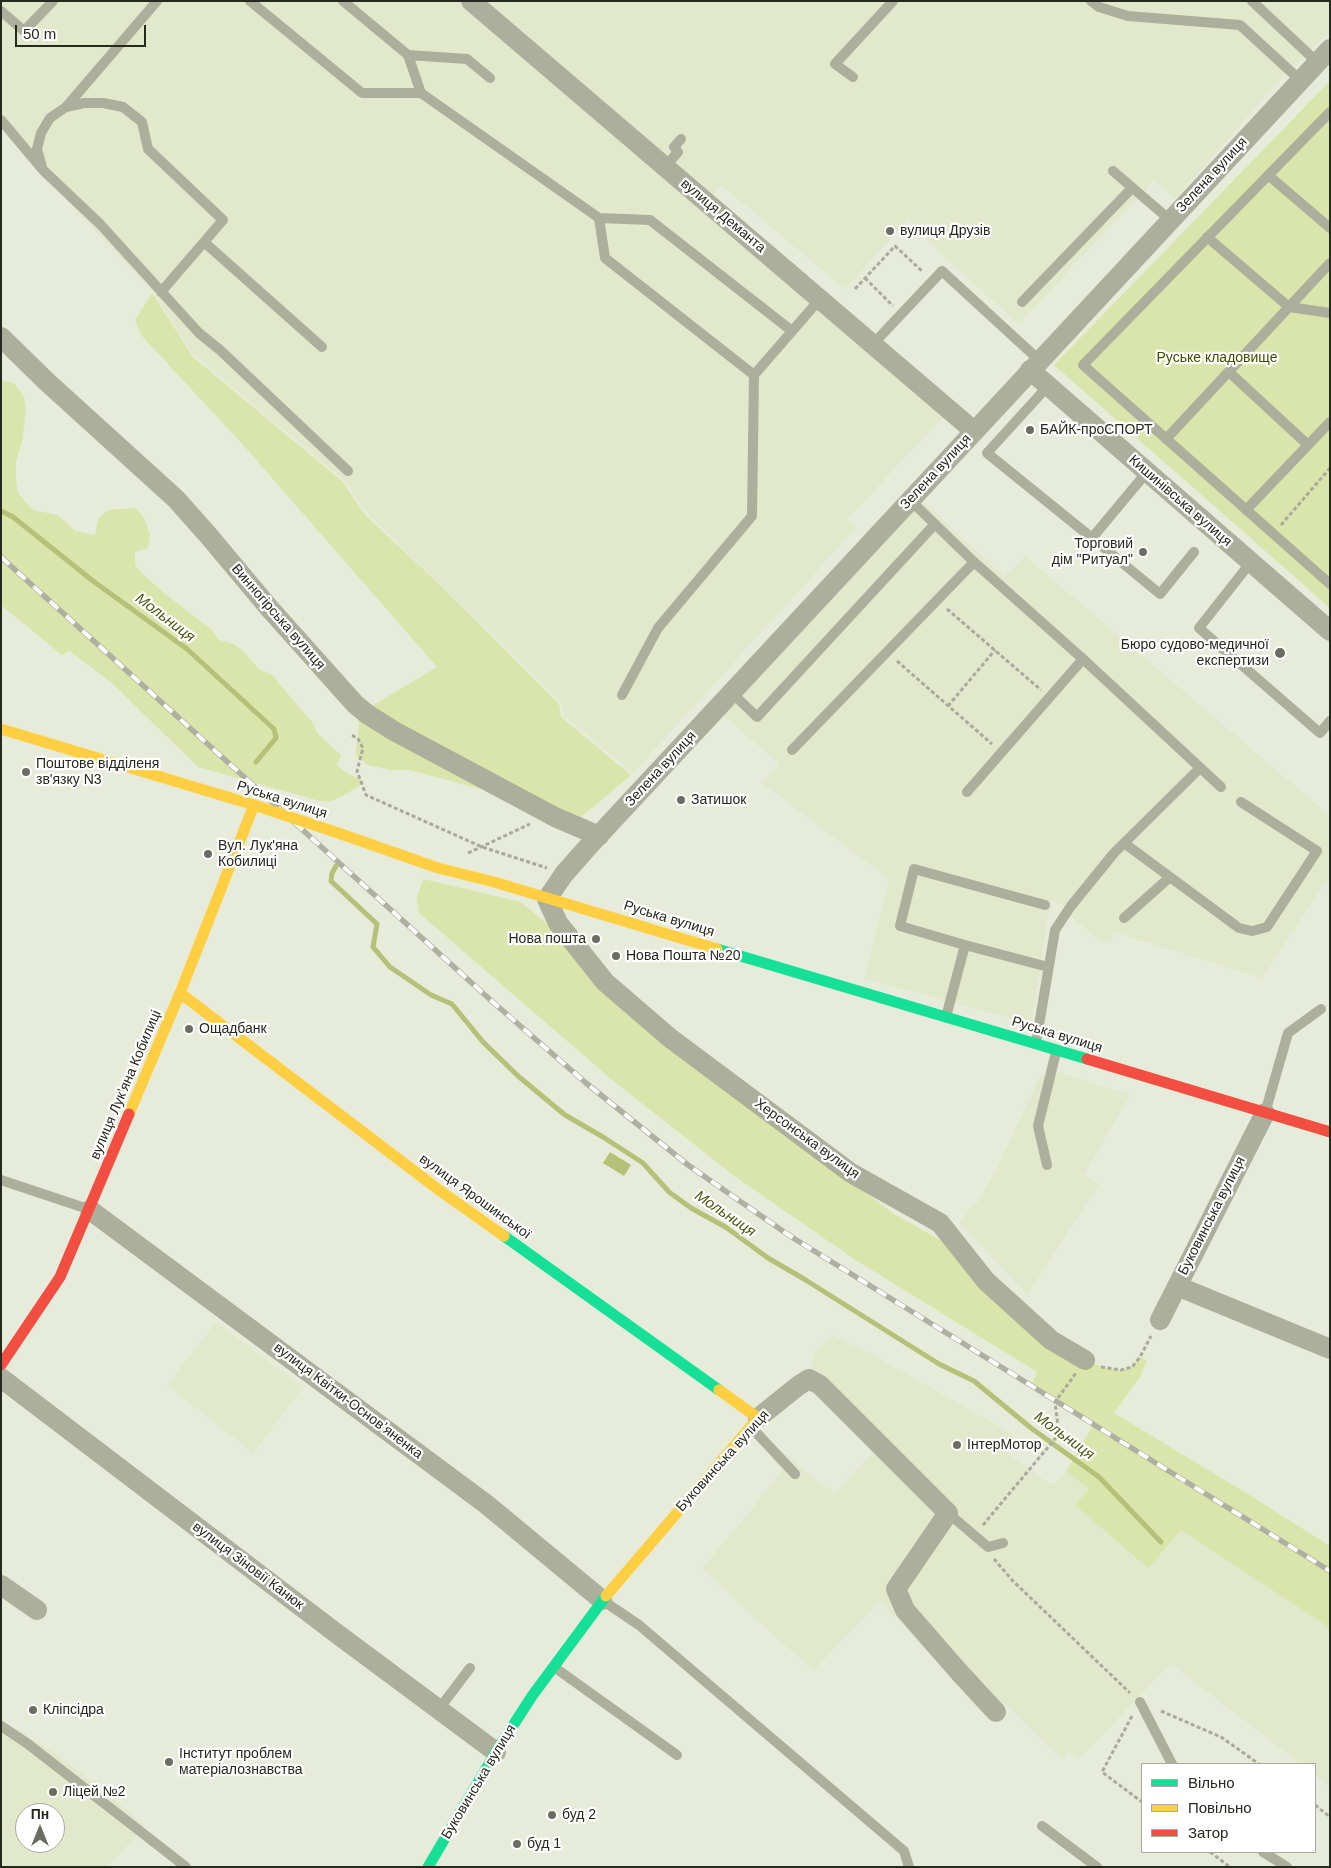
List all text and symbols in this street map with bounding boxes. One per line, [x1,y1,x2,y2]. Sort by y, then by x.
scale bar [18,15,149,47]
text: 50 m [23,25,56,42]
street label: Зелена вулиця [1173,134,1251,216]
street label: вулиця Деманта [677,176,769,256]
place label: вулиця Друзів [900,223,990,239]
marker: вулиця Друзів [884,225,896,237]
park label: Руське кладовище [1156,350,1278,366]
place label: БАЙК-проСПОРТ [1040,422,1153,438]
marker: БАЙК-проСПОРТ [1024,424,1036,436]
street label: Зелена вулиця [897,431,975,513]
street label: Кишинівська вулиця [1125,452,1235,550]
place label: Торговий дім "Ритуал" [1052,536,1133,568]
marker: Торговий дім "Ритуал" [1137,546,1149,558]
street label: Винногірська вулиця [228,561,328,673]
water label: Мольниця [132,590,198,646]
place label: Бюро судово-медичної експертизи [1121,637,1269,670]
marker: Бюро судово-медичної експертизи [1273,646,1287,660]
street label: Зелена вулиця [622,728,700,810]
place label: Поштове відділеня зв'язку N3 [36,756,159,789]
marker: Поштове відділеня зв'язку N3 [20,766,32,778]
street label: Руська вулиця [235,777,329,823]
place label: Затишок [691,792,746,808]
marker: Затишок [675,794,687,806]
place label: Вул. Лук'яна Кобилиці [218,838,298,870]
marker: Вул. Лук'яна Кобилиці [202,848,214,860]
street label: Руська вулиця [622,897,716,941]
place label: Нова пошта [509,931,586,947]
marker: Нова пошта [590,933,602,945]
place label: Нова Пошта №20 [626,948,740,964]
marker: Нова Пошта №20 [610,950,622,962]
street label: вулиця Лукʼяна Кобилиці [87,1008,165,1162]
street label: Руська вулиця [1010,1013,1104,1057]
place label: Ощадбанк [199,1021,267,1037]
marker: Ощадбанк [183,1023,195,1035]
street label: Херсонська вулиця [751,1095,863,1183]
street label: вулиця Ярошинської [416,1151,534,1243]
street label: Буковинська вулиця [1175,1154,1249,1278]
water label: Мольниця [691,1187,759,1241]
street label: вулиця Квітки-Основʼяненка [270,1340,426,1462]
street label: Буковинська вулиця [673,1407,773,1515]
water label: Мольниця [1030,1408,1098,1464]
place label: ІнтерМотор [967,1437,1042,1453]
marker: ІнтерМотор [951,1439,963,1451]
street label: вулиця Зіновії Канюк [189,1519,307,1613]
place label: Кліпсідра [43,1702,104,1718]
marker: Кліпсідра [27,1704,39,1716]
street label: Буковинська вулиця [438,1722,520,1842]
place label: Інститут проблем матеріалознавства [179,1746,302,1778]
marker: Інститут проблем матеріалознавства [163,1756,175,1768]
legend [1141,1763,1316,1853]
text: Вільно [1188,1774,1235,1791]
place label: Ліцей №2 [63,1784,125,1800]
marker: Ліцей №2 [47,1786,59,1798]
text: Повільно [1188,1799,1252,1816]
north arrow [15,1803,65,1853]
text: Пн [31,1806,49,1822]
place label: буд 2 [562,1807,596,1823]
marker: буд 2 [546,1809,558,1821]
text: Затор [1188,1824,1228,1841]
place label: буд 1 [527,1836,561,1852]
marker: буд 1 [511,1838,523,1850]

